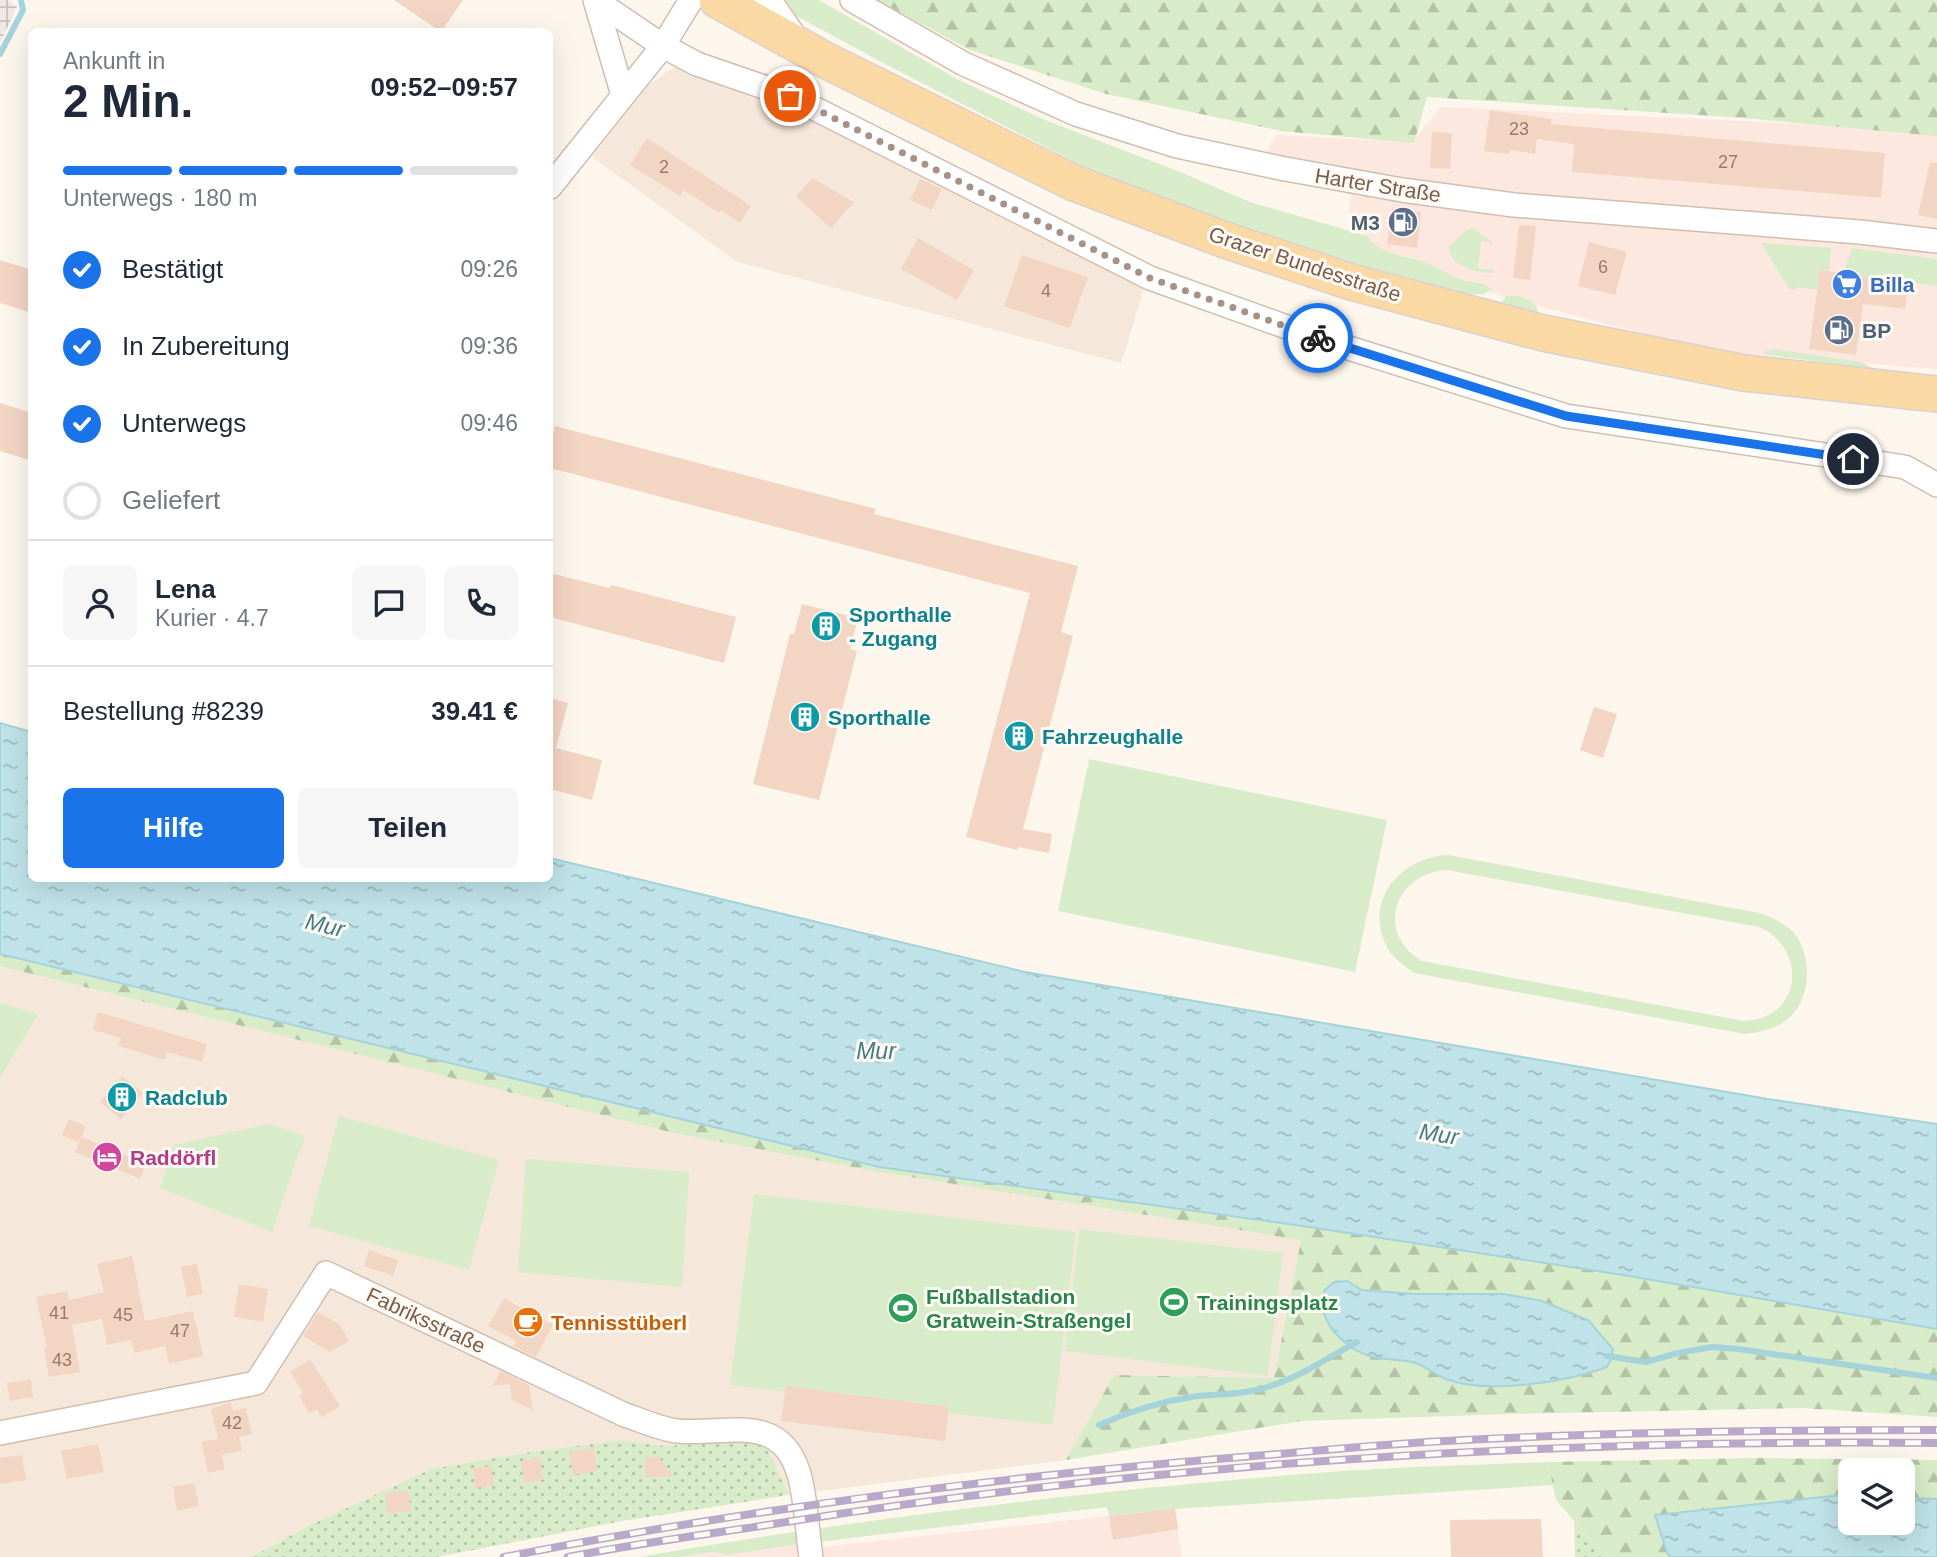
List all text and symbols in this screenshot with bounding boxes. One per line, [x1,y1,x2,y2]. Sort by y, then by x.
text: Ankunft in [63,48,165,74]
pin [760,66,820,126]
text: 09:52–09:57 [371,72,518,102]
text: 2 Min. [63,75,193,127]
icon: bag [771,77,809,115]
house number: 23 [1509,119,1529,139]
house number: 27 [1718,152,1738,172]
house number: 2 [659,157,669,177]
street label: Harter Straße [1313,164,1443,206]
text: Unterwegs · 180 m [63,185,257,211]
fuel station icon: M3 [1386,205,1420,239]
place label: M3 [1351,211,1380,234]
street label: Grazer Bundesstraße [1206,222,1404,306]
icon: check [63,251,101,289]
text: Bestätigt [122,254,223,284]
text: 09:26 [460,256,518,282]
house number: 6 [1598,257,1608,277]
supermarket icon: Billa [1830,267,1864,301]
place label: Billa [1870,273,1915,296]
house number: 4 [1041,281,1051,301]
courier [1283,303,1353,373]
fuel station icon: BP [1822,313,1856,347]
icon: bike [1299,319,1337,357]
place label: BP [1862,319,1891,342]
icon: check [63,328,101,366]
text: In Zubereitung [122,331,290,361]
text: 09:36 [460,333,518,359]
icon: check [63,405,101,443]
text: Unterwegs [122,408,246,438]
text: 09:46 [460,410,518,436]
pin [1823,429,1883,489]
icon: home [1834,440,1872,478]
text: Geliefert [122,485,220,515]
button: person [63,566,137,640]
button: chat [352,566,426,640]
button: phone [444,566,518,640]
text: Lena [155,574,216,604]
place label: Sporthalle - Zugang [849,603,952,650]
text: Kurier · 4.7 [155,605,269,631]
building icon: Sporthalle - Zugang [809,609,843,643]
text: Bestellung #8239 [63,696,264,726]
text: 39.41 € [431,696,518,726]
building icon: Sporthalle [788,700,822,734]
place label: Sporthalle [828,706,931,729]
building icon: Fahrzeughalle [1002,719,1036,753]
place label: Fahrzeughalle [1042,725,1183,748]
button: Hilfe [63,788,284,868]
button: Teilen [298,788,518,868]
water label: Mur [303,908,349,942]
water label: Mur [856,1038,897,1064]
building icon: Radclub [105,1080,139,1114]
place label: Radclub [145,1086,228,1109]
water label: Mur [1417,1118,1462,1150]
hotel icon: Raddörfl [90,1140,124,1174]
place label: Raddörfl [130,1146,216,1169]
street label: Fabriksstraße [363,1282,489,1358]
place label: Fußballstadion Gratwein-Straßengel [926,1285,1131,1332]
sports icon: Trainingsplatz [1157,1285,1191,1319]
sports icon: Fußballstadion Gratwein-Straßengel [886,1291,920,1325]
place label: Trainingsplatz [1197,1291,1338,1314]
house number: 41 [49,1303,69,1323]
house number: 45 [113,1305,133,1325]
cafe icon: Tennisstüberl [511,1305,545,1339]
place label: Tennisstüberl [551,1311,687,1334]
house number: 47 [170,1321,190,1341]
house number: 43 [52,1350,72,1370]
house number: 42 [222,1413,242,1433]
map controls [1838,1458,1915,1535]
button: layers [1838,1458,1915,1535]

